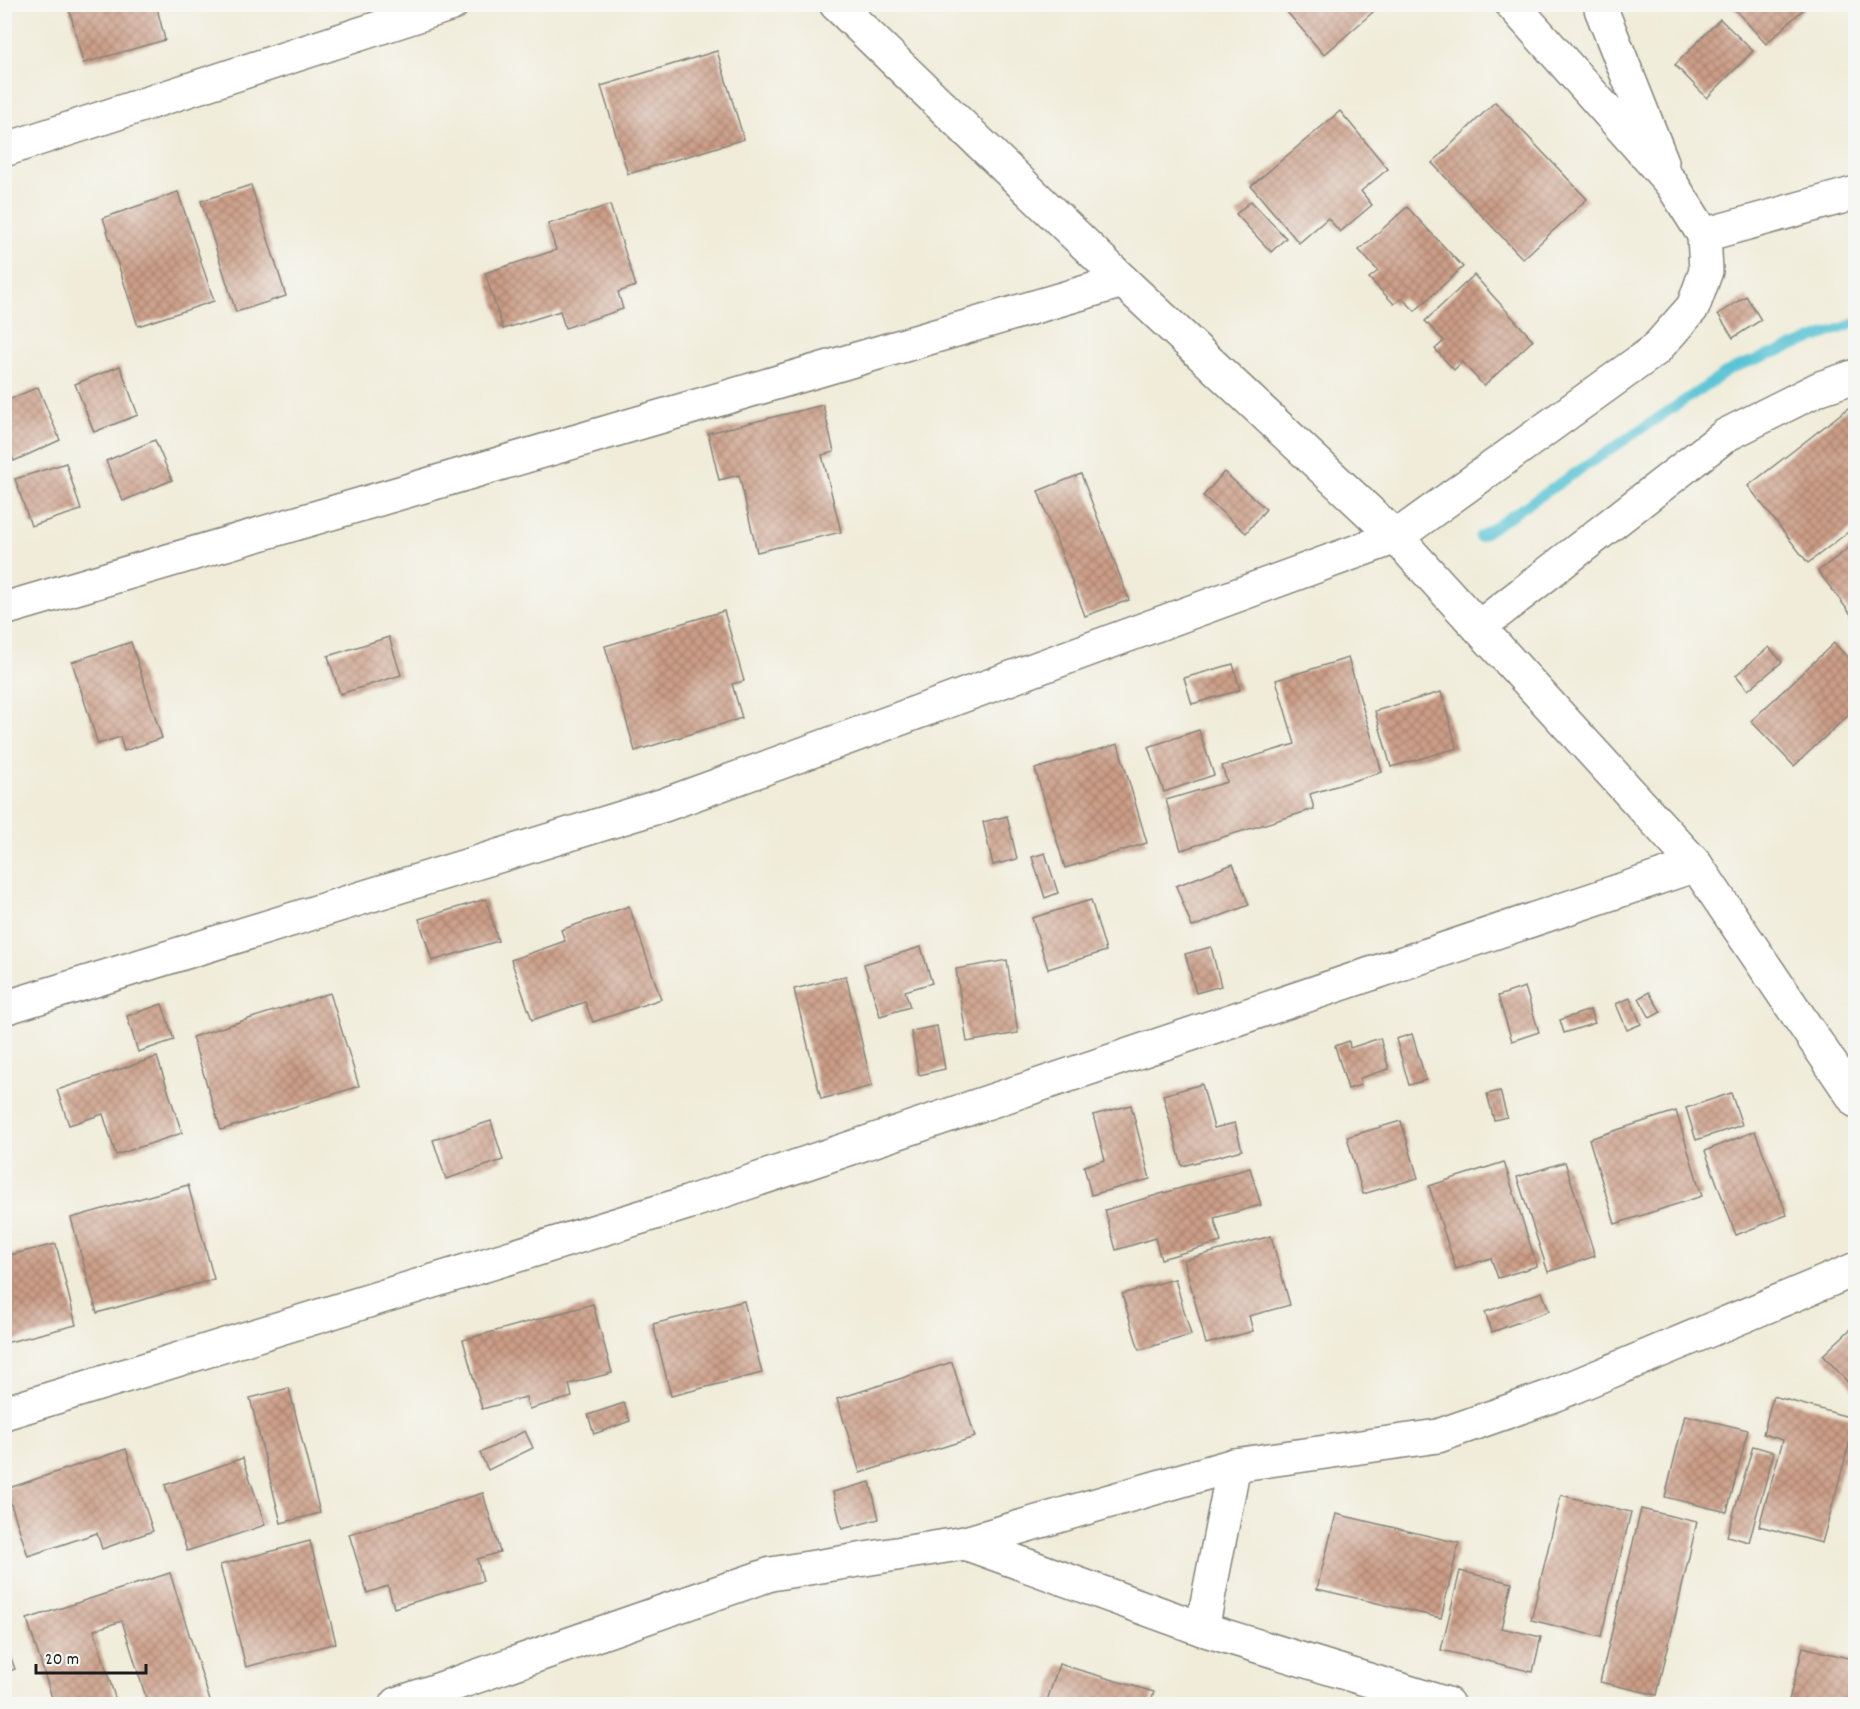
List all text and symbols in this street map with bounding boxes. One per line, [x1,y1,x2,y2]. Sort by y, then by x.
scale bar [36,1637,146,1675]
text: 20 m [45,1648,79,1673]

